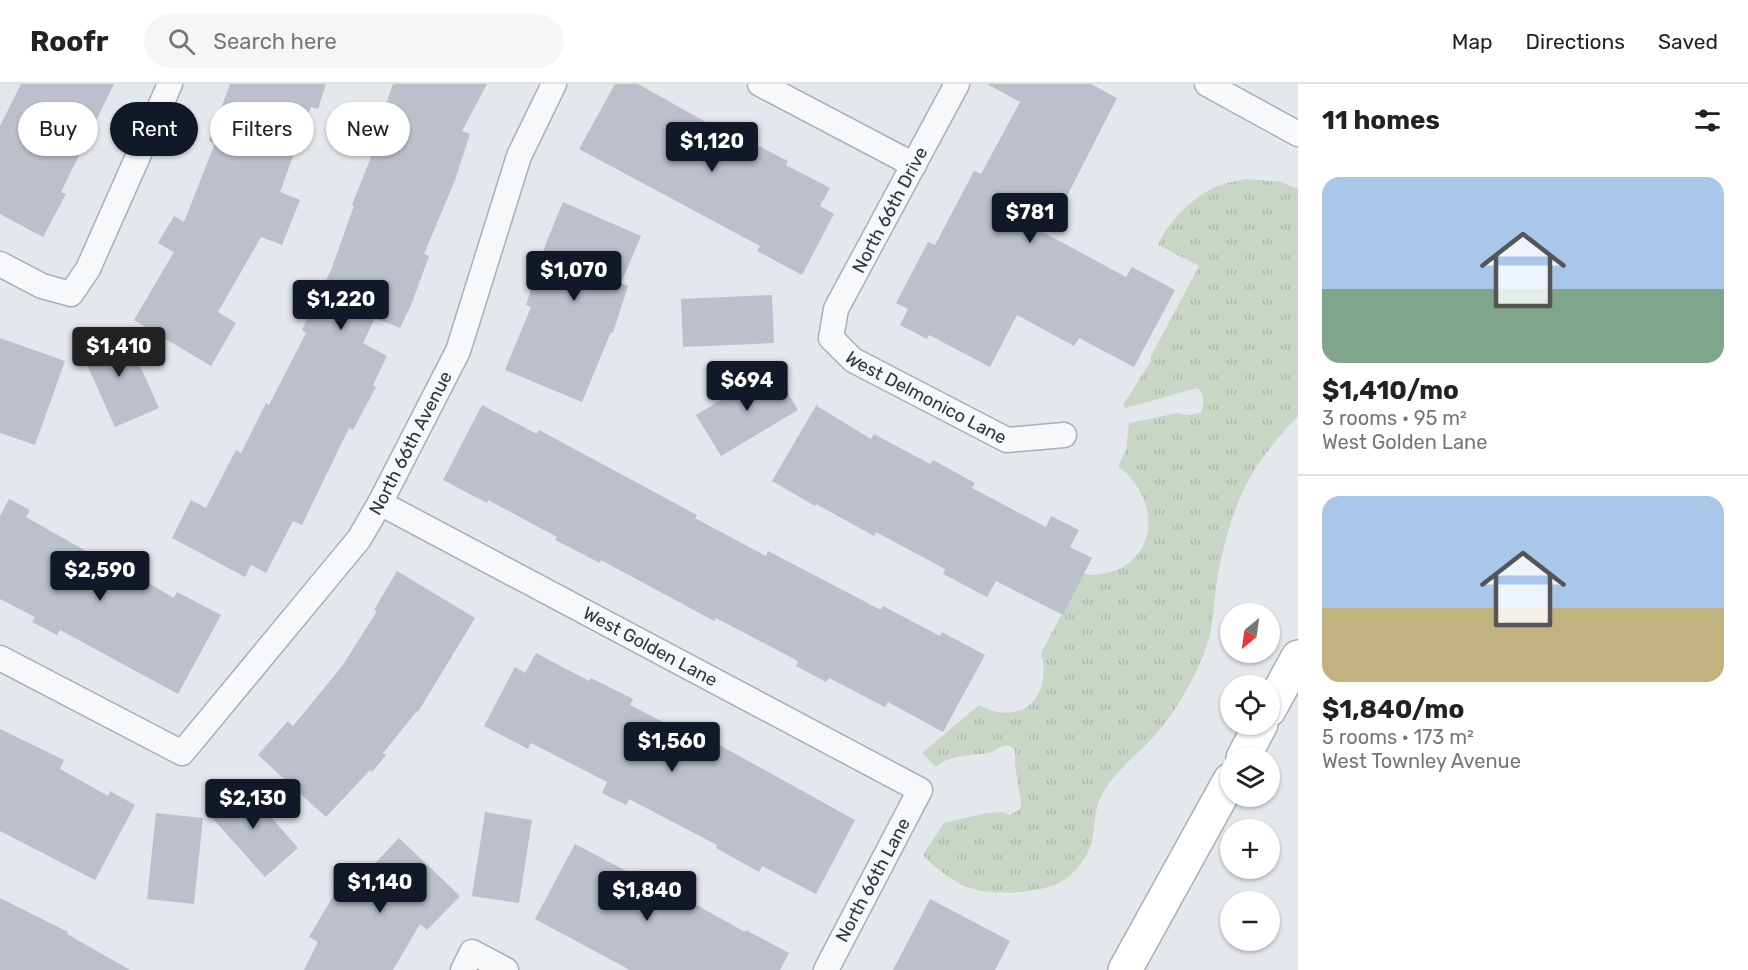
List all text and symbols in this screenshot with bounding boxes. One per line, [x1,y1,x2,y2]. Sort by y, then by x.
search box [144,14,564,68]
text: Roofr [30,25,108,58]
icon: search [165,25,198,58]
text: Search here [213,28,337,55]
text: Map [1452,29,1493,54]
text: Directions [1526,29,1625,54]
text: Saved [1658,29,1718,54]
chip: Buy [18,102,98,156]
chip: Rent [110,102,198,156]
chip: Filters [210,102,314,156]
chip: New [326,102,410,156]
icon: filters [1691,104,1724,137]
text: 11 homes [1322,105,1440,136]
pin: $1,120 [663,122,761,173]
text: $1,120 [680,129,744,153]
street label: North 66th Drive [848,143,932,277]
pin: $781 [994,193,1066,244]
text: $781 [1006,200,1054,224]
icon: home [1469,216,1577,324]
pin: $1,070 [525,251,623,302]
text: $1,070 [540,258,608,282]
pin: $1,220 [292,280,390,331]
text: $1,220 [307,287,375,311]
pin: $1,410 [70,327,168,378]
text: $1,410 [86,334,152,358]
street label: West Delmonico Lane [840,347,1010,449]
pin: $694 [711,361,783,412]
street label: North 66th Avenue [364,367,457,519]
text: $694 [721,368,773,392]
text: $1,410/mo [1322,375,1459,406]
text: 3 rooms · 95 m² [1322,406,1467,430]
text: West Golden Lane [1322,430,1487,454]
icon: home [1469,535,1577,643]
pin: $2,590 [51,551,149,602]
text: $2,590 [64,558,136,582]
street label: West Golden Lane [579,602,721,691]
north arrow [1220,603,1280,663]
map controls [1220,603,1280,951]
button: locate [1220,675,1280,735]
text: $1,840/mo [1322,694,1464,725]
pin: $1,560 [623,722,721,773]
text: 5 rooms · 173 m² [1322,725,1474,749]
text: $1,560 [638,729,706,753]
button: layers [1220,747,1280,807]
text: West Townley Avenue [1322,749,1521,773]
pin: $2,130 [204,779,302,830]
text: $2,130 [219,786,287,810]
street label: North 66th Lane [831,814,915,946]
button: + [1220,819,1280,879]
pin: $1,140 [331,863,429,914]
text: $1,140 [348,870,412,894]
pin: $1,840 [598,871,696,922]
text: $1,840 [612,878,682,902]
button: − [1220,891,1280,951]

